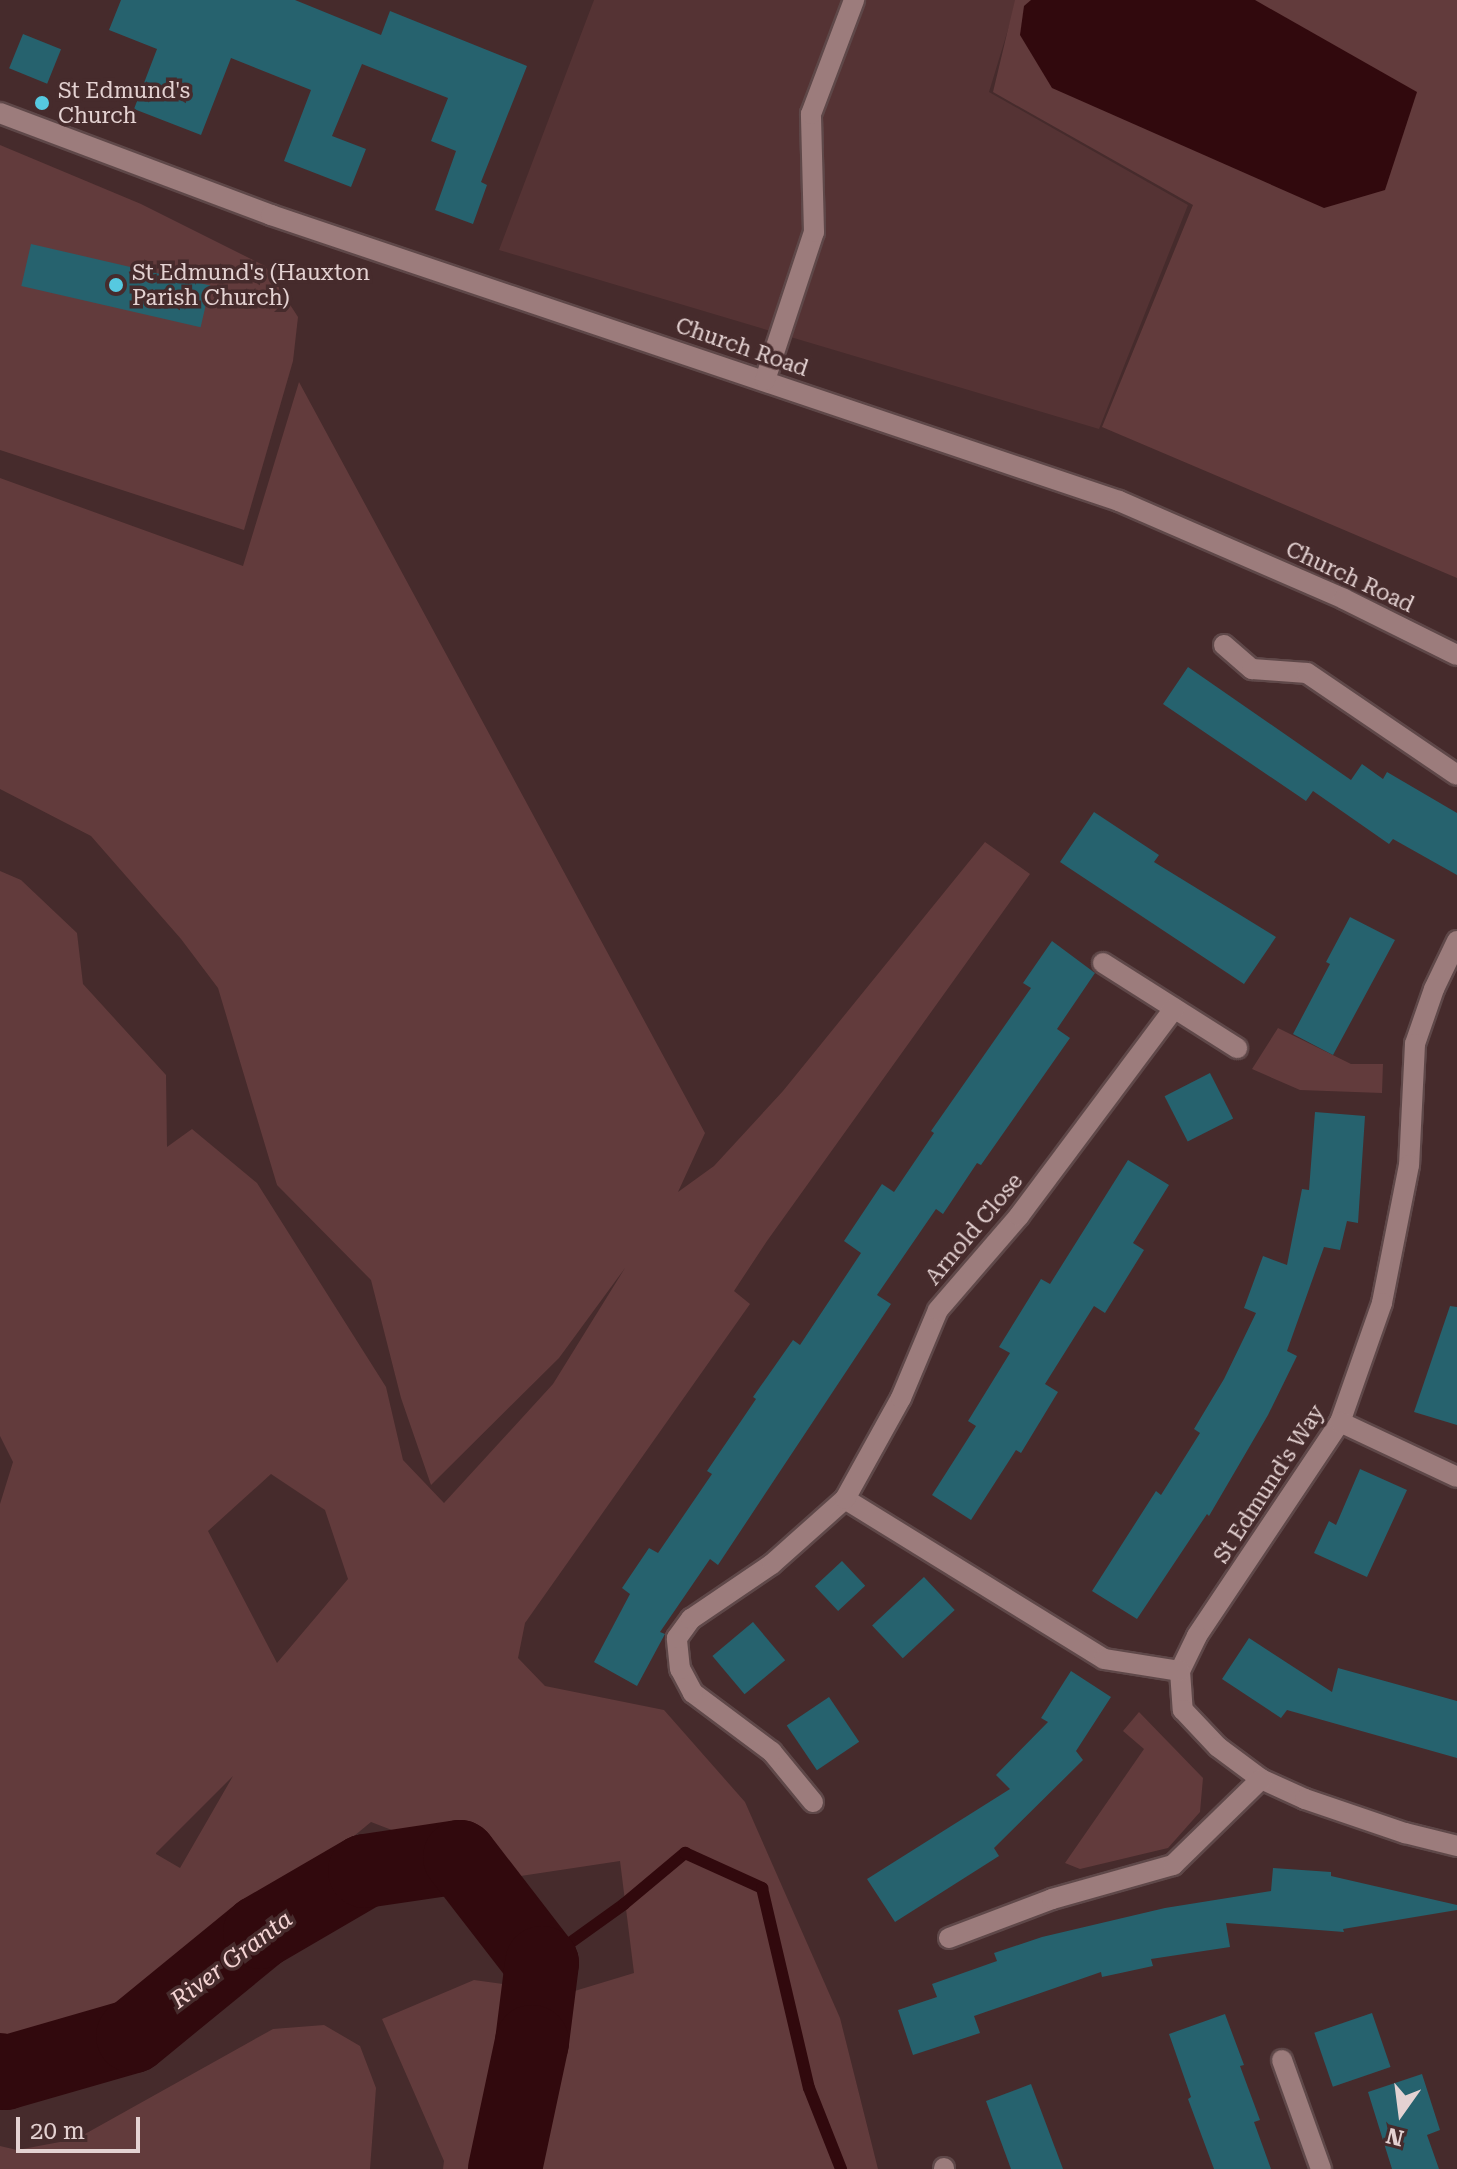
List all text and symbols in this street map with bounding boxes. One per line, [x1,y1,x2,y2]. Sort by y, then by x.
place label: St Edmund's Church [58,77,190,128]
marker: St Edmund's Church [33,94,51,112]
place label: St Edmund's (Hauxton Parish Church) [132,259,370,310]
marker: St Edmund's (Hauxton Parish Church) [107,276,125,294]
street label: Church Road [672,312,812,382]
street label: Church Road [1282,536,1418,618]
street label: Arnold Close [920,1168,1028,1290]
street label: St Edmund's Way [1208,1400,1330,1568]
water label: River Granta [166,1905,298,2015]
north arrow [1361,2073,1441,2153]
scale bar [20,2101,144,2151]
text: 20 m [30,2117,85,2145]
text: N [1384,2123,1406,2151]

